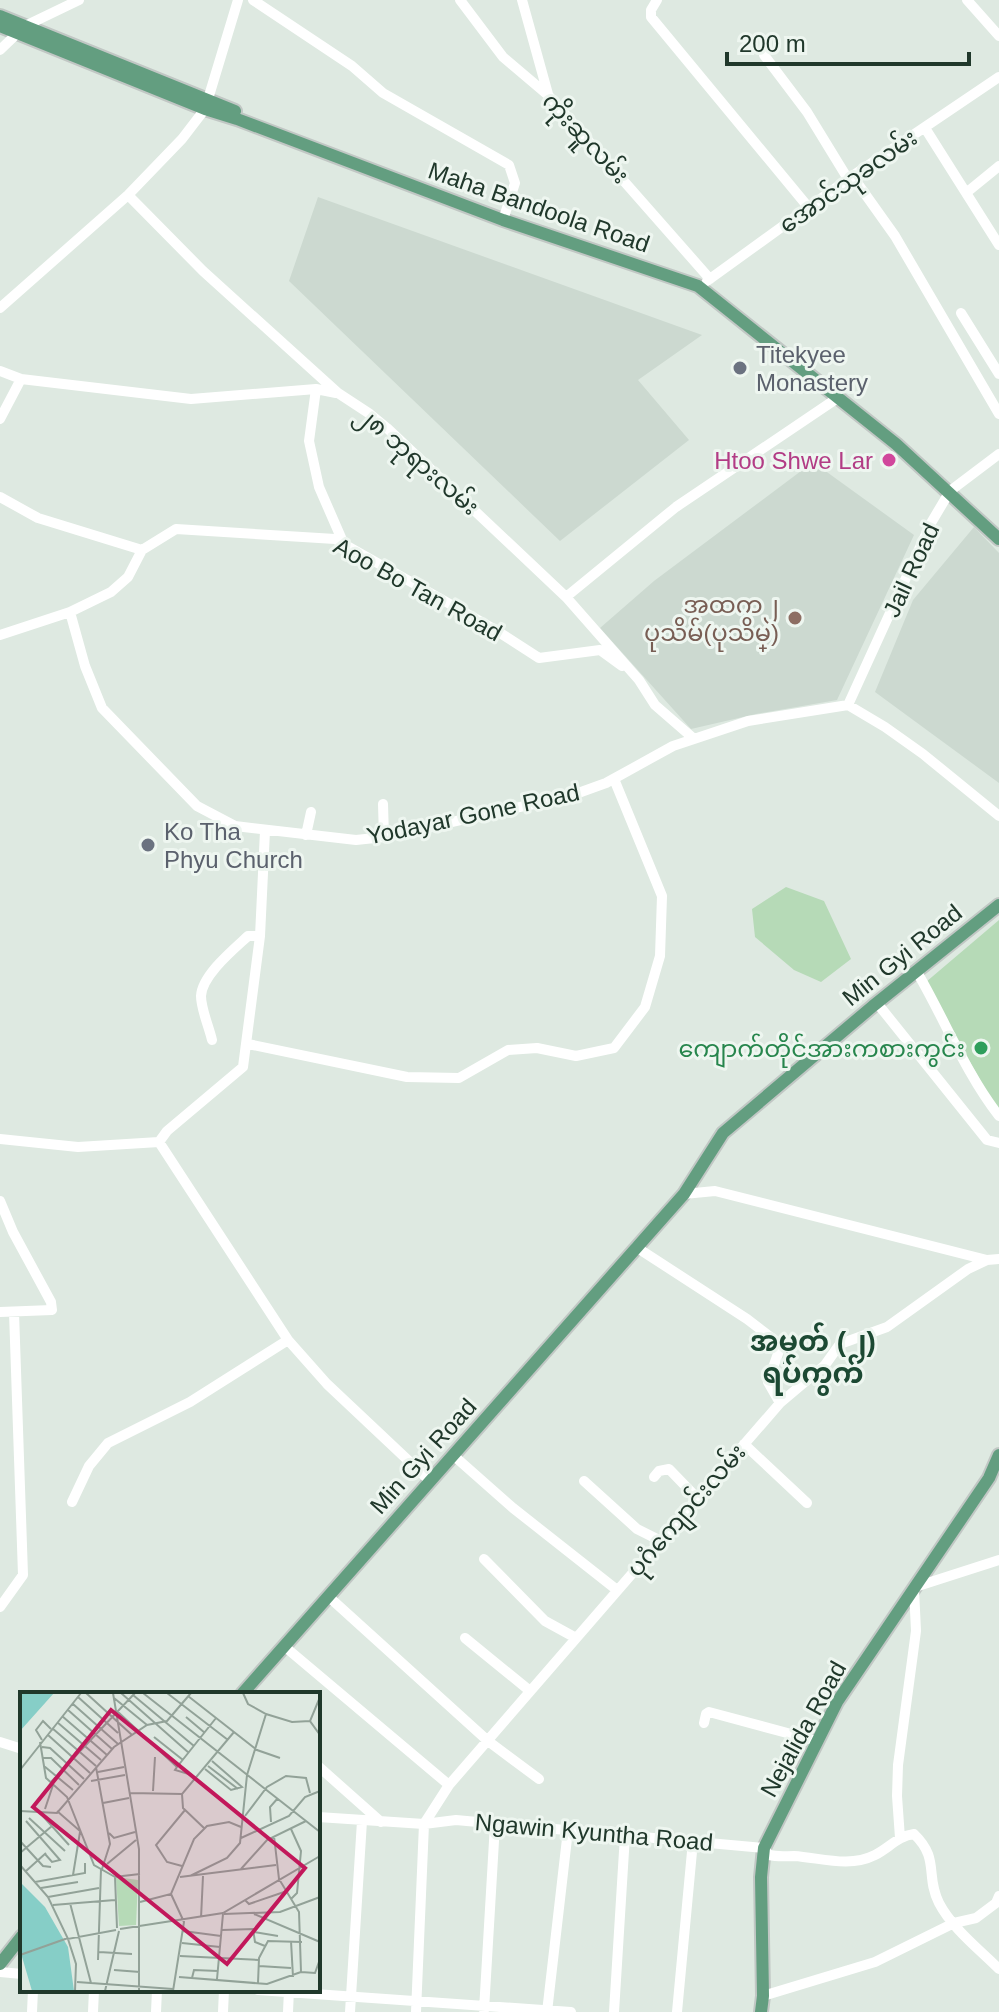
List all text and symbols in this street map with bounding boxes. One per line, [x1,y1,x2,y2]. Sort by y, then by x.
scale bar [727,16,969,66]
text: 200 m [739,30,806,57]
street label: ကိုးဆူလမ်း [533,86,636,193]
street label: အောင်သုခလမ်း [773,122,925,243]
street label: Maha Bandoola Road [425,156,653,258]
place label: Titekyee Monastery [756,341,868,396]
marker: Titekyee Monastery [731,359,749,377]
street label: ၂၈ ဘုရားလမ်း [348,398,486,525]
place label: Htoo Shwe Lar [714,447,873,474]
marker: Htoo Shwe Lar [880,451,898,469]
street label: Jail Road [878,519,944,621]
street label: Aoo Bo Tan Road [329,532,507,646]
place label: အထက၂ ပုသိမ်(ပုသိမ္) [644,591,779,652]
marker: အထက၂ ပုသိမ်(ပုသိမ္) [786,609,804,627]
street label: Yodayar Gone Road [364,778,582,850]
place label: Ko Tha Phyu Church [164,818,303,873]
marker: Ko Tha Phyu Church [139,836,157,854]
street label: Min Gyi Road [837,899,967,1011]
place label: ကျောက်တိုင်အားကစားကွင်း [678,1033,965,1068]
marker: ကျောက်တိုင်အားကစားကွင်း [972,1039,990,1057]
district label: အမှတ် (၂) ရပ်ကွက် [750,1322,876,1396]
street label: Min Gyi Road [364,1393,482,1519]
street label: ပုဂံကျောင်းလမ်း [620,1437,755,1586]
street label: Nejalida Road [755,1657,851,1801]
inset map [20,1692,320,1992]
street label: Ngawin Kyuntha Road [474,1808,714,1856]

